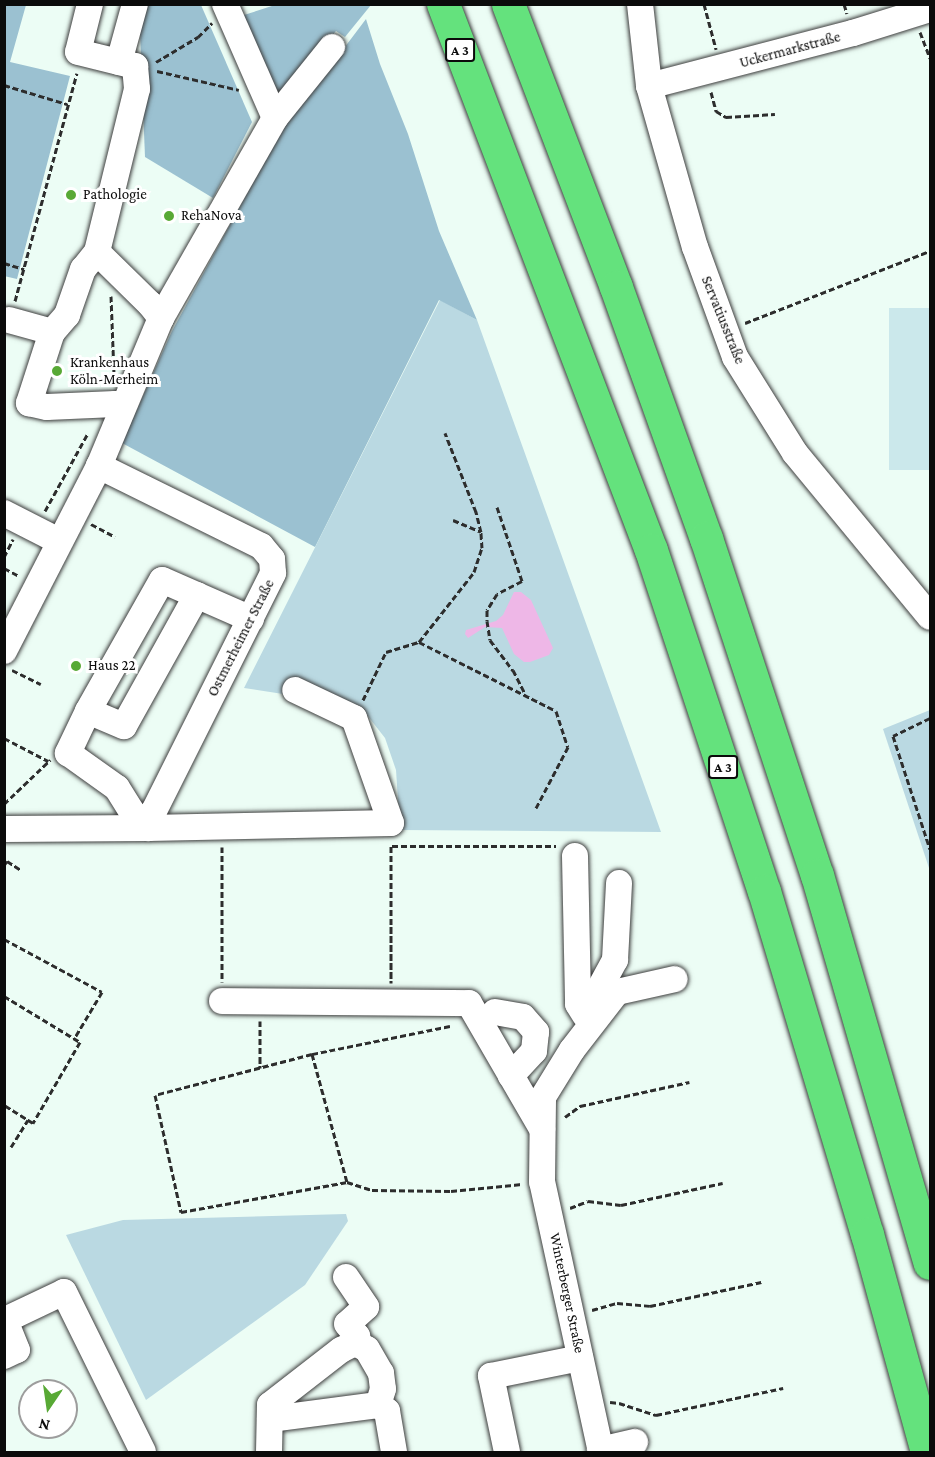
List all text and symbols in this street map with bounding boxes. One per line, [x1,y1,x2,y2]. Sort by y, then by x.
street label: Uckermarkstraße [738,28,842,72]
road number: A 3 [445,39,475,61]
place label: Pathologie [83,186,147,204]
marker: Pathologie [64,188,78,202]
place label: RehaNova [181,207,242,225]
marker: RehaNova [162,209,176,223]
street label: Servatiusstraße [697,273,749,367]
place label: Krankenhaus Köln-Merheim [70,353,158,388]
marker: Krankenhaus Köln-Merheim [48,362,66,380]
street label: Ostmerheimer Straße [204,576,278,700]
place label: Haus 22 [88,657,136,675]
marker: Haus 22 [69,659,83,673]
road number: A 3 [708,756,738,778]
street label: Winterberger Straße [545,1231,589,1355]
north arrow [18,1379,78,1439]
text: N [37,1416,52,1435]

